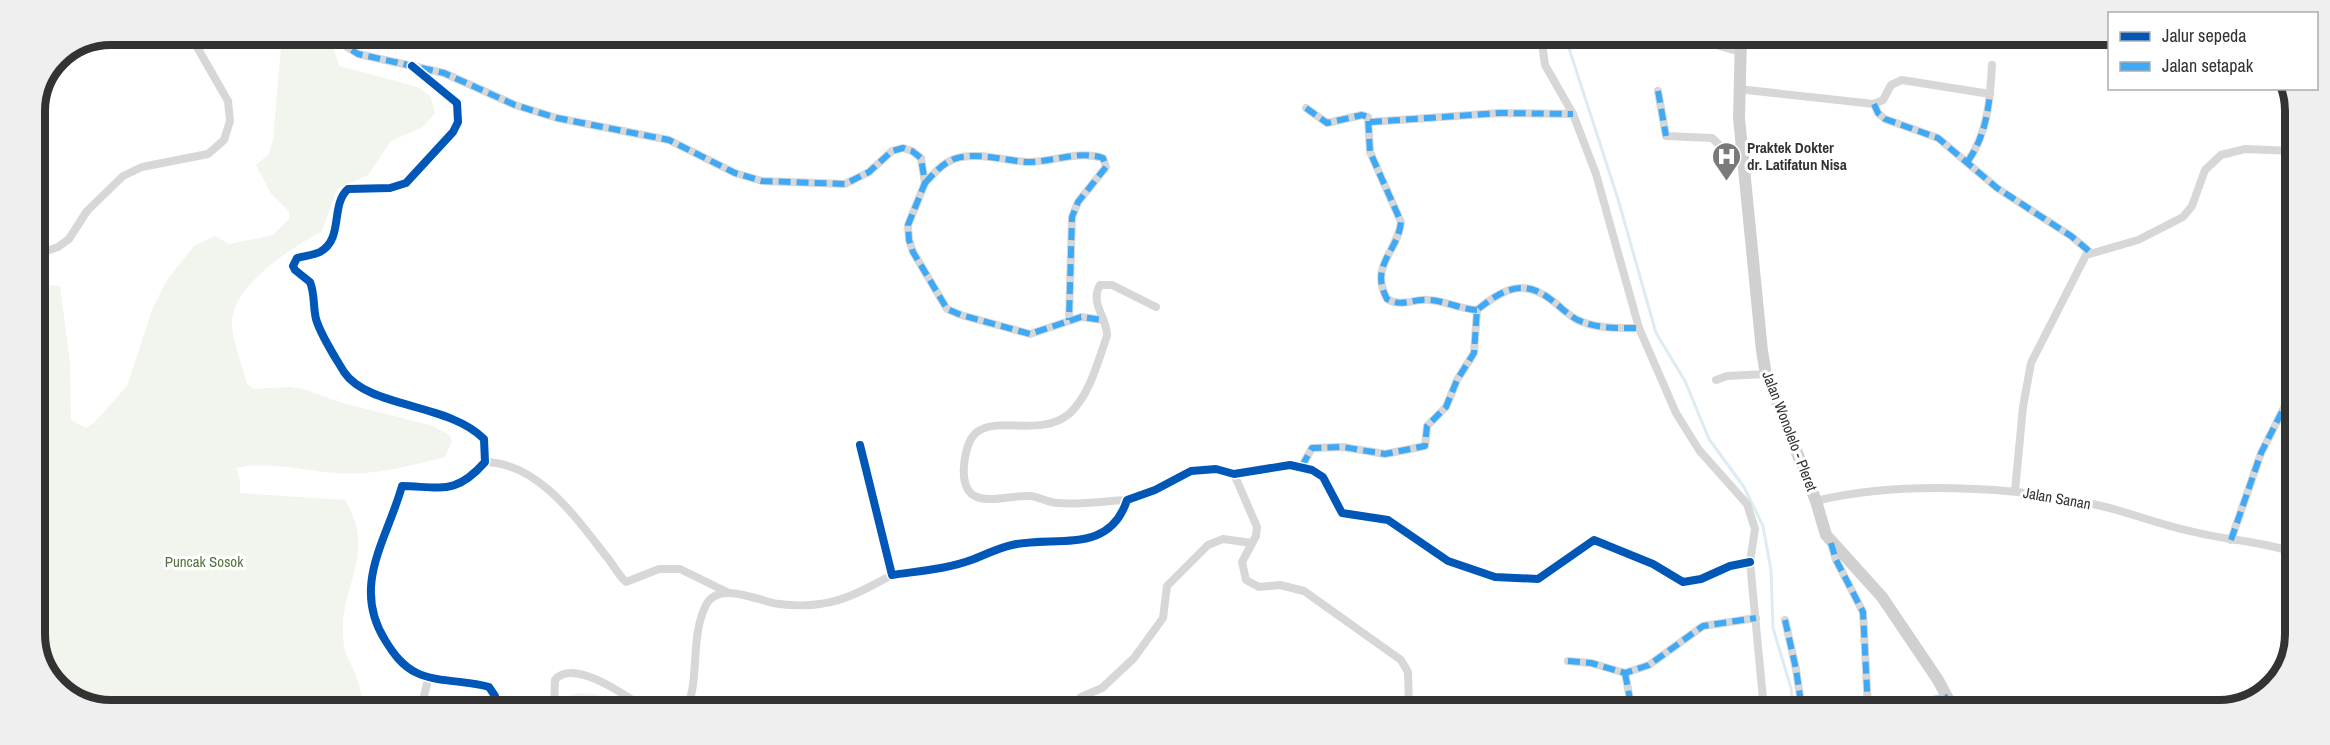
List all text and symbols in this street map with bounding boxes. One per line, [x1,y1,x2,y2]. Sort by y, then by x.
legend [2108,12,2318,90]
text: Jalur sepeda [2162,23,2247,48]
text: Jalan setapak [2162,53,2254,78]
place label: Praktek Dokter dr. Latifatun Nisa [1747,137,1847,175]
hospital icon: Praktek Dokter dr. Latifatun Nisa [1710,140,1742,182]
street label: Jalan Wonolelo - Pleret [1757,368,1823,495]
street label: Jalan Sanan [2022,482,2092,514]
park label: Puncak Sosok [165,551,244,572]

